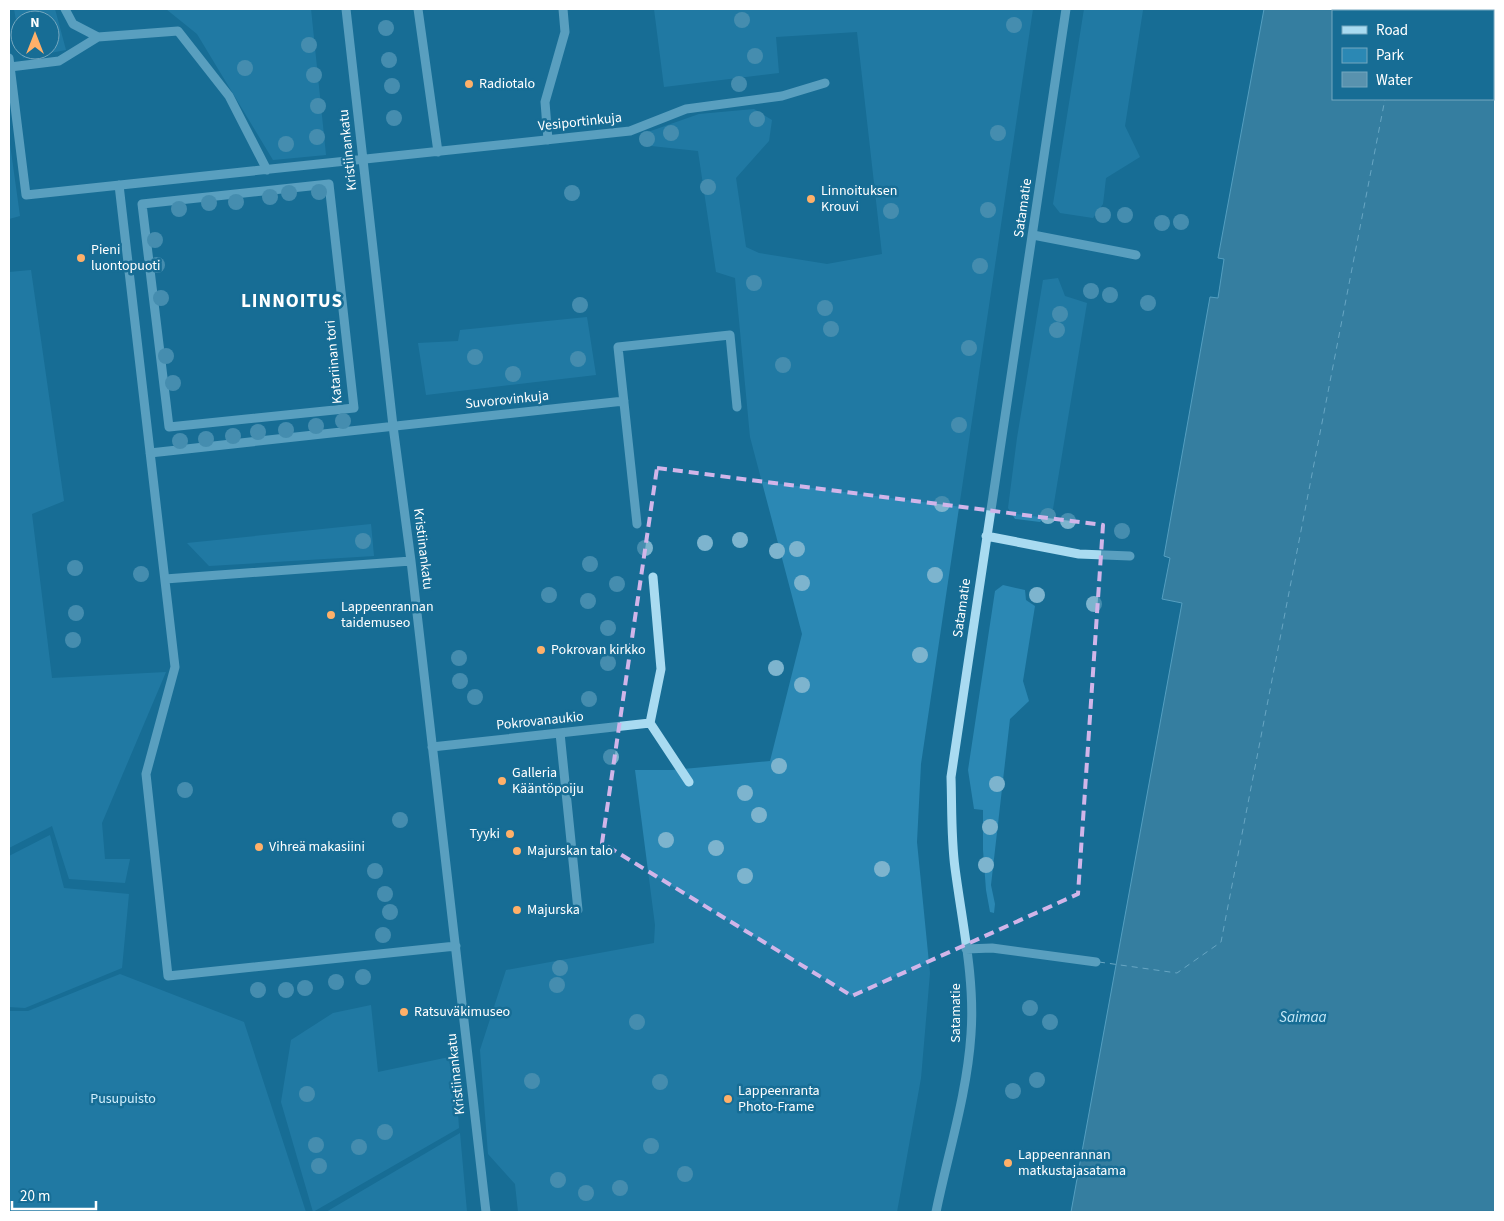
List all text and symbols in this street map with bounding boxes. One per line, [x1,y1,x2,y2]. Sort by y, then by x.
north arrow [10,10,60,60]
legend [1332,10,1494,100]
text: N [30,13,40,33]
text: Road [1376,20,1408,41]
text: Park [1376,45,1405,66]
text: Water [1376,70,1413,91]
place label: Radiotalo [479,74,535,94]
marker: Radiotalo [463,78,475,90]
street label: Kristiinankatu [334,108,362,192]
street label: Vesiportinkuja [537,108,623,136]
street label: Satamatie [1009,177,1037,239]
place label: Linnoituksen Krouvi [821,181,897,217]
marker: Linnoituksen Krouvi [805,193,817,205]
place label: Pieni luontopuoti [91,240,160,276]
marker: Pieni luontopuoti [75,252,87,264]
district label: LINNOITUS [241,288,343,315]
street label: Katariinan tori [320,319,348,405]
street label: Suvorovinkuja [464,386,550,414]
street label: Kristiinankatu [408,507,438,591]
street label: Satamatie [948,577,976,639]
place label: Lappeenrannan taidemuseo [341,597,434,633]
marker: Lappeenrannan taidemuseo [325,609,337,621]
place label: Pokrovan kirkko [551,640,646,660]
marker: Pokrovan kirkko [535,644,547,656]
street label: Pokrovanaukio [495,706,585,736]
place label: Galleria Kääntöpoiju [512,763,584,799]
marker: Galleria Kääntöpoiju [496,775,508,787]
place label: Tyyki [470,824,500,844]
marker: Tyyki [504,828,516,840]
place label: Vihreä makasiini [269,837,365,857]
marker: Vihreä makasiini [253,841,265,853]
place label: Majurskan talo [527,841,613,861]
marker: Majurskan talo [511,845,523,857]
place label: Majurska [527,900,580,920]
marker: Majurska [511,904,523,916]
street label: Satamatie [946,983,966,1043]
place label: Ratsuväkimuseo [414,1002,510,1022]
marker: Ratsuväkimuseo [398,1006,410,1018]
water label: Saimaa [1279,1007,1327,1028]
street label: Kristiinankatu [442,1032,470,1116]
place label: Lappeenranta Photo-Frame [738,1081,820,1117]
park label: Pusupuisto [90,1089,156,1109]
marker: Lappeenranta Photo-Frame [722,1093,734,1105]
place label: Lappeenrannan matkustajasatama [1018,1145,1126,1181]
marker: Lappeenrannan matkustajasatama [1002,1157,1014,1169]
scale bar [12,1178,96,1210]
text: 20 m [20,1186,50,1207]

